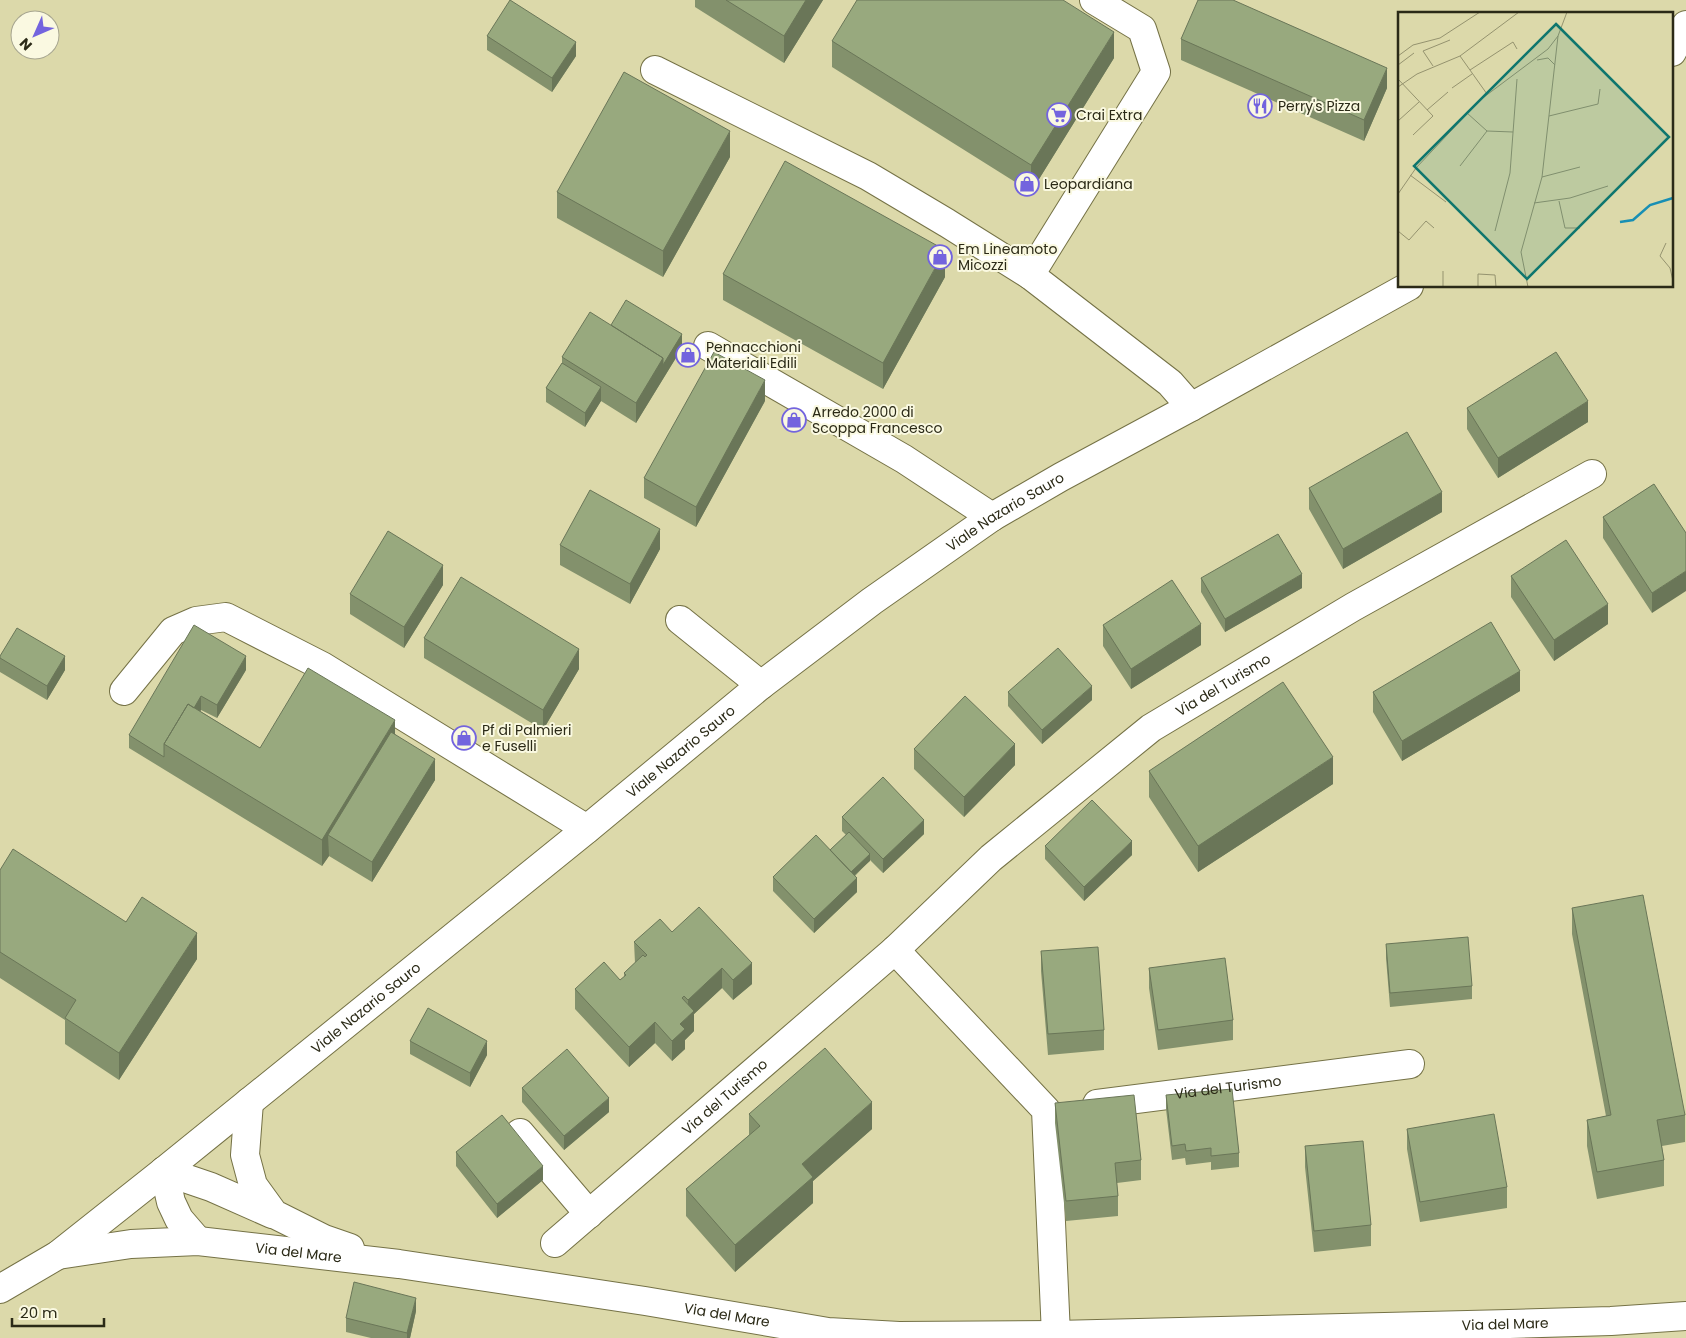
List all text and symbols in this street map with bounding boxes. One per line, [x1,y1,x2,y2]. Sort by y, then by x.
north arrow [10,10,60,60]
inset map [1398,12,1674,288]
text: N [15,33,37,55]
restaurant icon: Perry's Pizza [1247,93,1273,119]
place label: Perry's Pizza [1278,96,1360,116]
supermarket icon: Crai Extra [1046,102,1072,128]
place label: Crai Extra [1076,105,1142,125]
shop icon: Leopardiana [1014,171,1040,197]
place label: Leopardiana [1044,174,1133,194]
place label: Em Lineamoto Micozzi [958,239,1057,275]
shop icon: Em Lineamoto Micozzi [927,244,953,270]
place label: Pennacchioni Materiali Edili [706,337,801,373]
shop icon: Pennacchioni Materiali Edili [675,342,701,368]
place label: Arredo 2000 di Scoppa Francesco [812,402,942,438]
shop icon: Arredo 2000 di Scoppa Francesco [781,407,807,433]
street label: Viale Nazario Sauro [942,467,1068,556]
street label: Via del Turismo [1172,649,1274,721]
street label: Viale Nazario Sauro [622,701,739,802]
place label: Pf di Palmieri e Fuselli [482,720,571,756]
shop icon: Pf di Palmieri e Fuselli [451,725,477,751]
street label: Viale Nazario Sauro [307,957,425,1058]
street label: Via del Turismo [677,1054,772,1139]
street label: Via del Turismo [1173,1071,1283,1104]
street label: Via del Mare [254,1238,343,1267]
scale bar [12,1296,105,1328]
street label: Via del Mare [682,1298,772,1332]
text: 20 m [20,1302,58,1323]
street label: Via del Mare [1461,1313,1549,1335]

